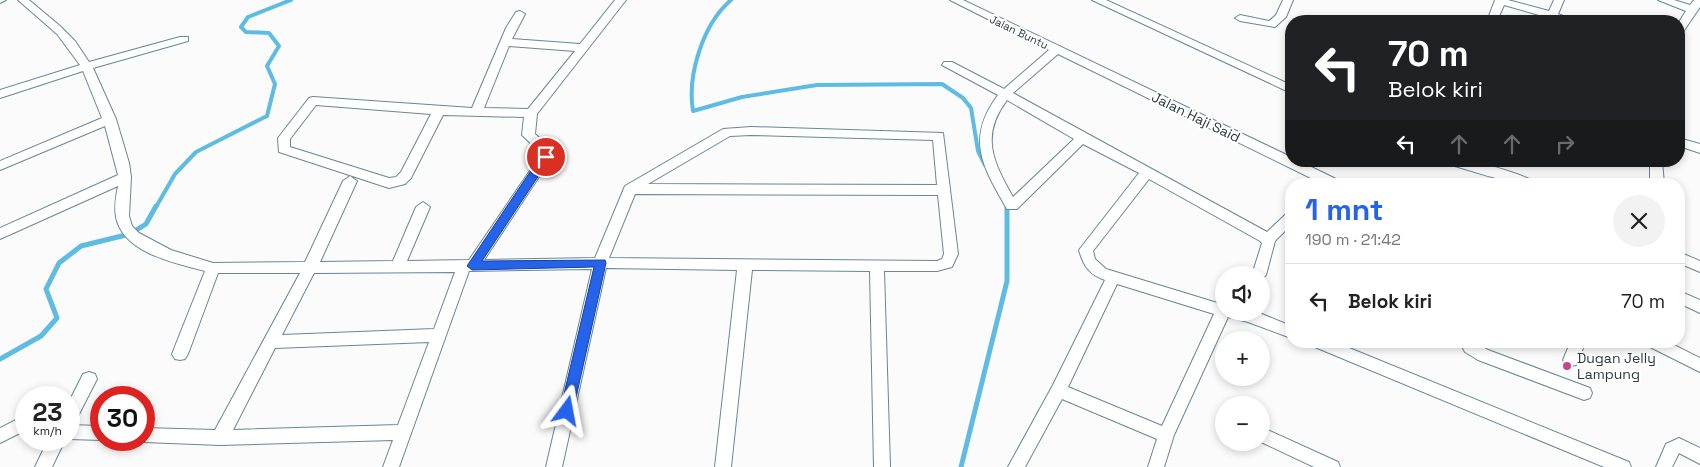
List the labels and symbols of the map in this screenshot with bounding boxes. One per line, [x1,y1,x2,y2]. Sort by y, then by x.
street label: Jalan Buntu [987,12,1051,52]
street label: Jalan Haji Said [1149,88,1243,146]
pin [525,136,567,178]
place label: Dugan Jelly Lampung [1577,349,1656,383]
marker: Dugan Jelly Lampung [1561,360,1573,372]
position arrow [540,384,592,436]
speed limit sign: 30 [90,386,155,451]

